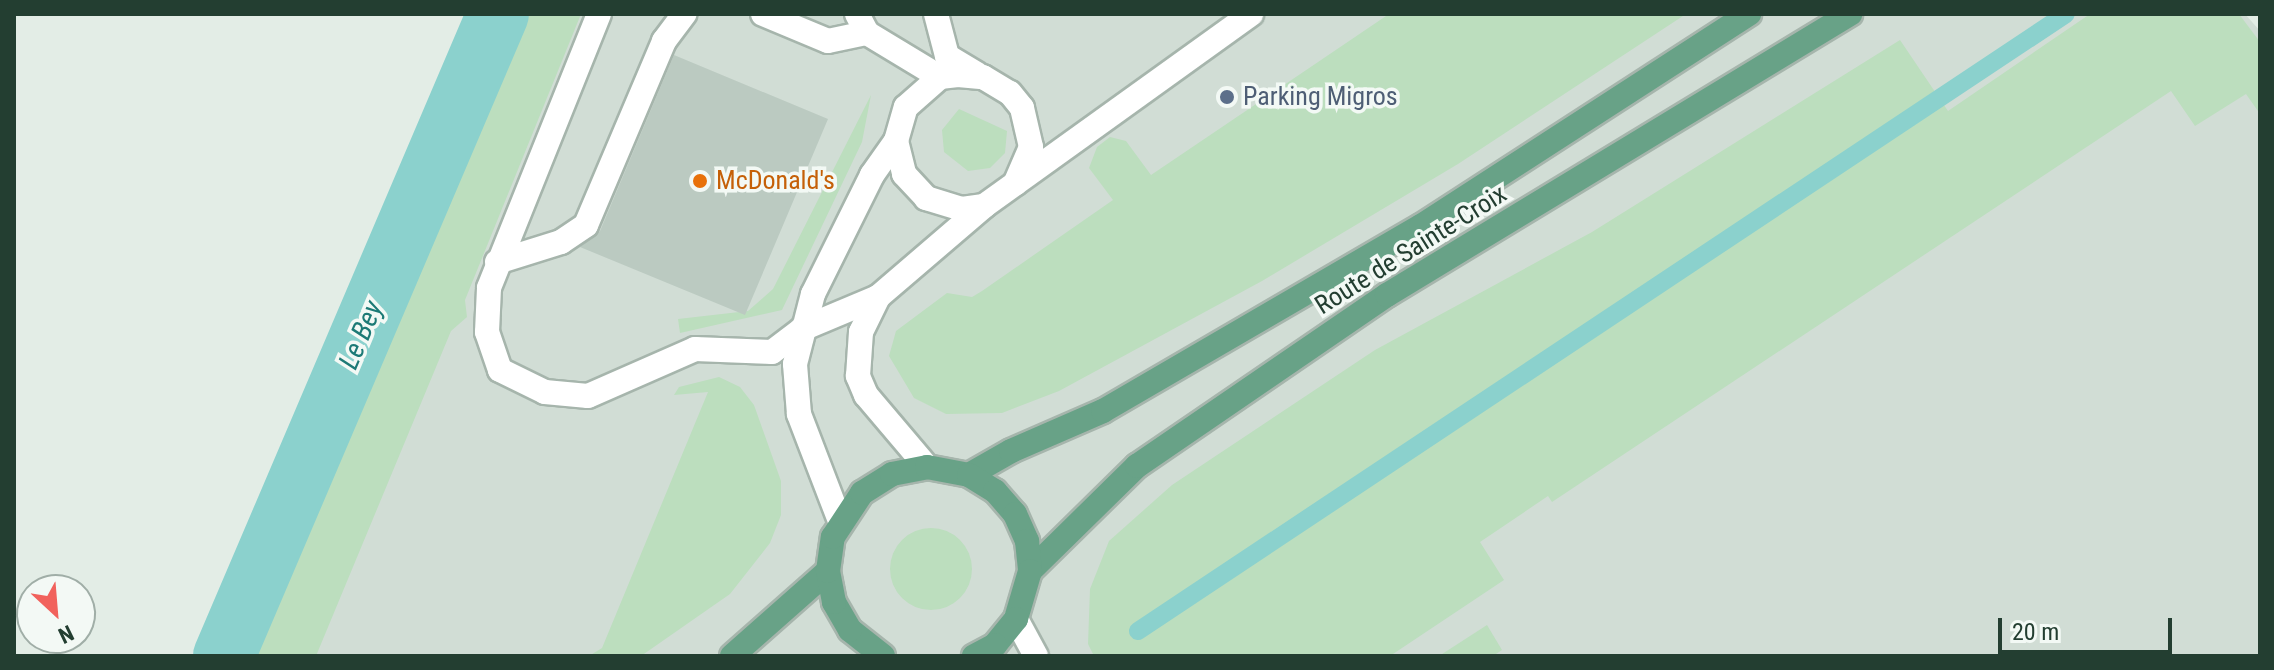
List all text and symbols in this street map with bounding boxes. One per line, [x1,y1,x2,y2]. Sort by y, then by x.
place label: Parking Migros [1243,81,1398,113]
marker: Parking Migros [1218,88,1236,106]
place label: McDonald's [716,165,835,197]
marker: McDonald's [691,172,709,190]
street label: Route de Sainte-Croix [1309,178,1513,322]
water label: Le Bey [332,296,390,374]
north arrow [16,574,96,654]
scale bar [2002,602,2176,652]
text: 20 m [2012,618,2059,646]
text: N [54,620,77,648]

